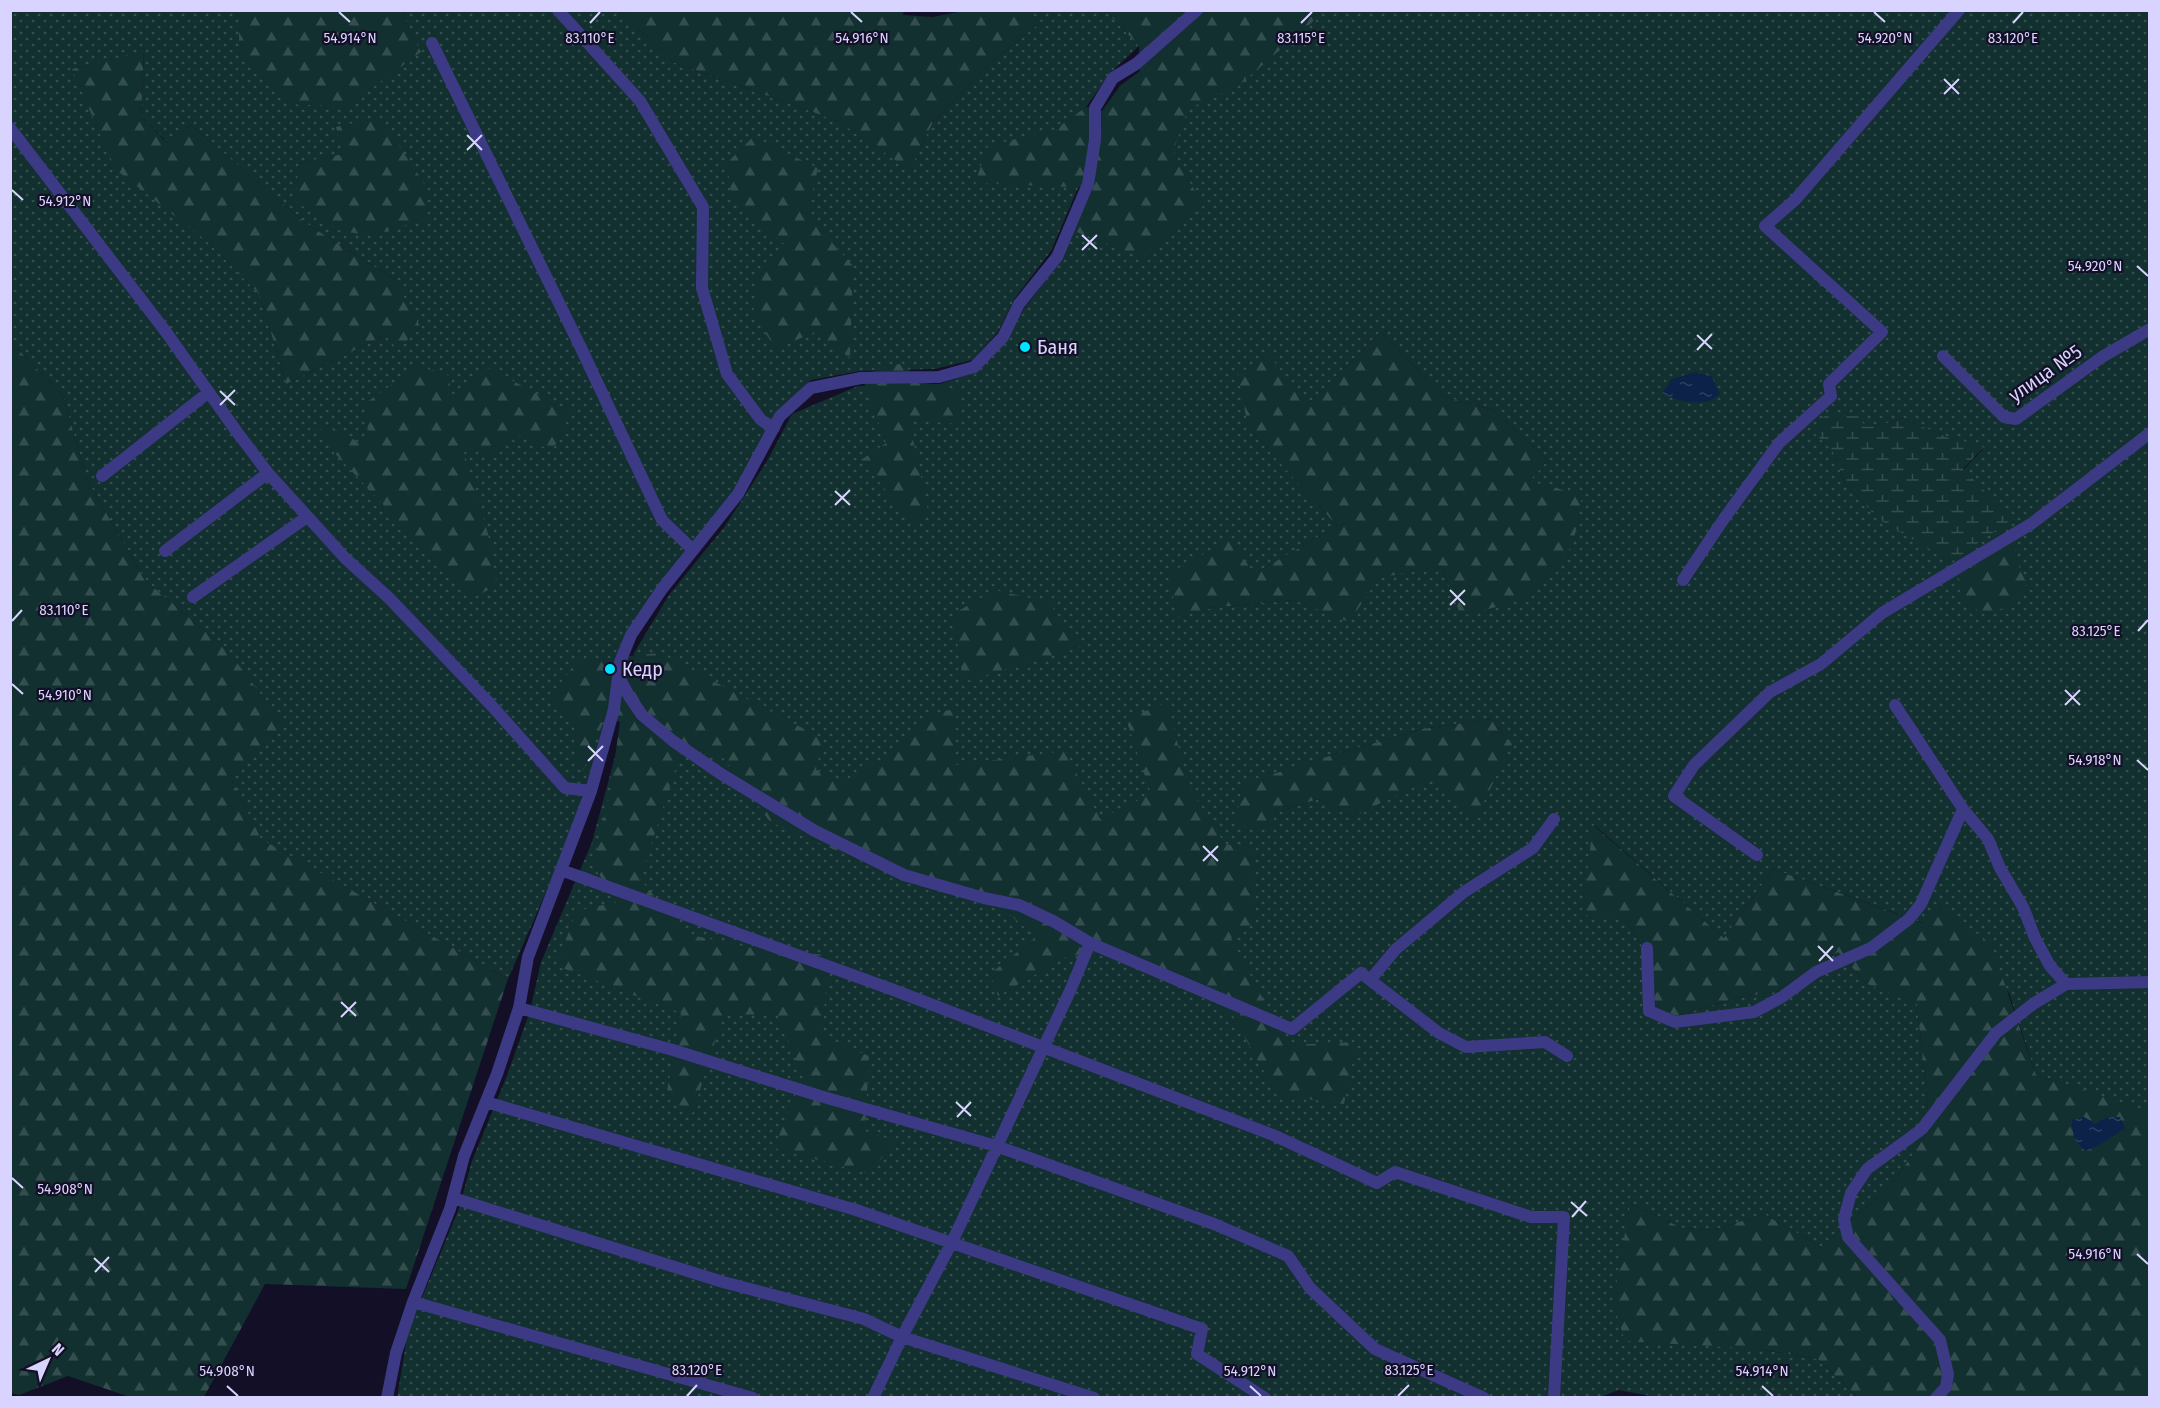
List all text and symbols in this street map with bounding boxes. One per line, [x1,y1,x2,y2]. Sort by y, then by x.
text: 54.914°N [323,29,377,47]
text: 83.110°E [565,29,615,47]
text: 54.916°N [835,29,889,47]
text: 83.115°E [1277,29,1325,47]
text: 54.920°N [1858,29,1912,47]
text: 83.120°E [1988,29,2038,47]
text: 54.912°N [39,192,91,210]
text: 54.920°N [2068,257,2122,275]
place label: Баня [1037,335,1078,359]
street label: улица №5 [2004,339,2086,407]
marker: Баня [1018,340,1032,354]
text: 83.110°E [39,601,89,619]
text: 83.125°E [2071,622,2121,640]
place label: Кедр [622,657,663,681]
marker: Кедр [603,662,617,676]
text: 54.910°N [38,686,92,704]
text: 54.918°N [2068,751,2122,769]
text: 54.908°N [37,1180,93,1198]
text: 54.916°N [2068,1245,2122,1263]
north arrow [18,1330,78,1390]
text: N [48,1339,68,1360]
text: 83.120°E [672,1361,722,1379]
text: 83.125°E [1384,1361,1434,1379]
text: 54.908°N [199,1362,255,1380]
text: 54.912°N [1224,1362,1276,1380]
text: 54.914°N [1735,1362,1789,1380]

